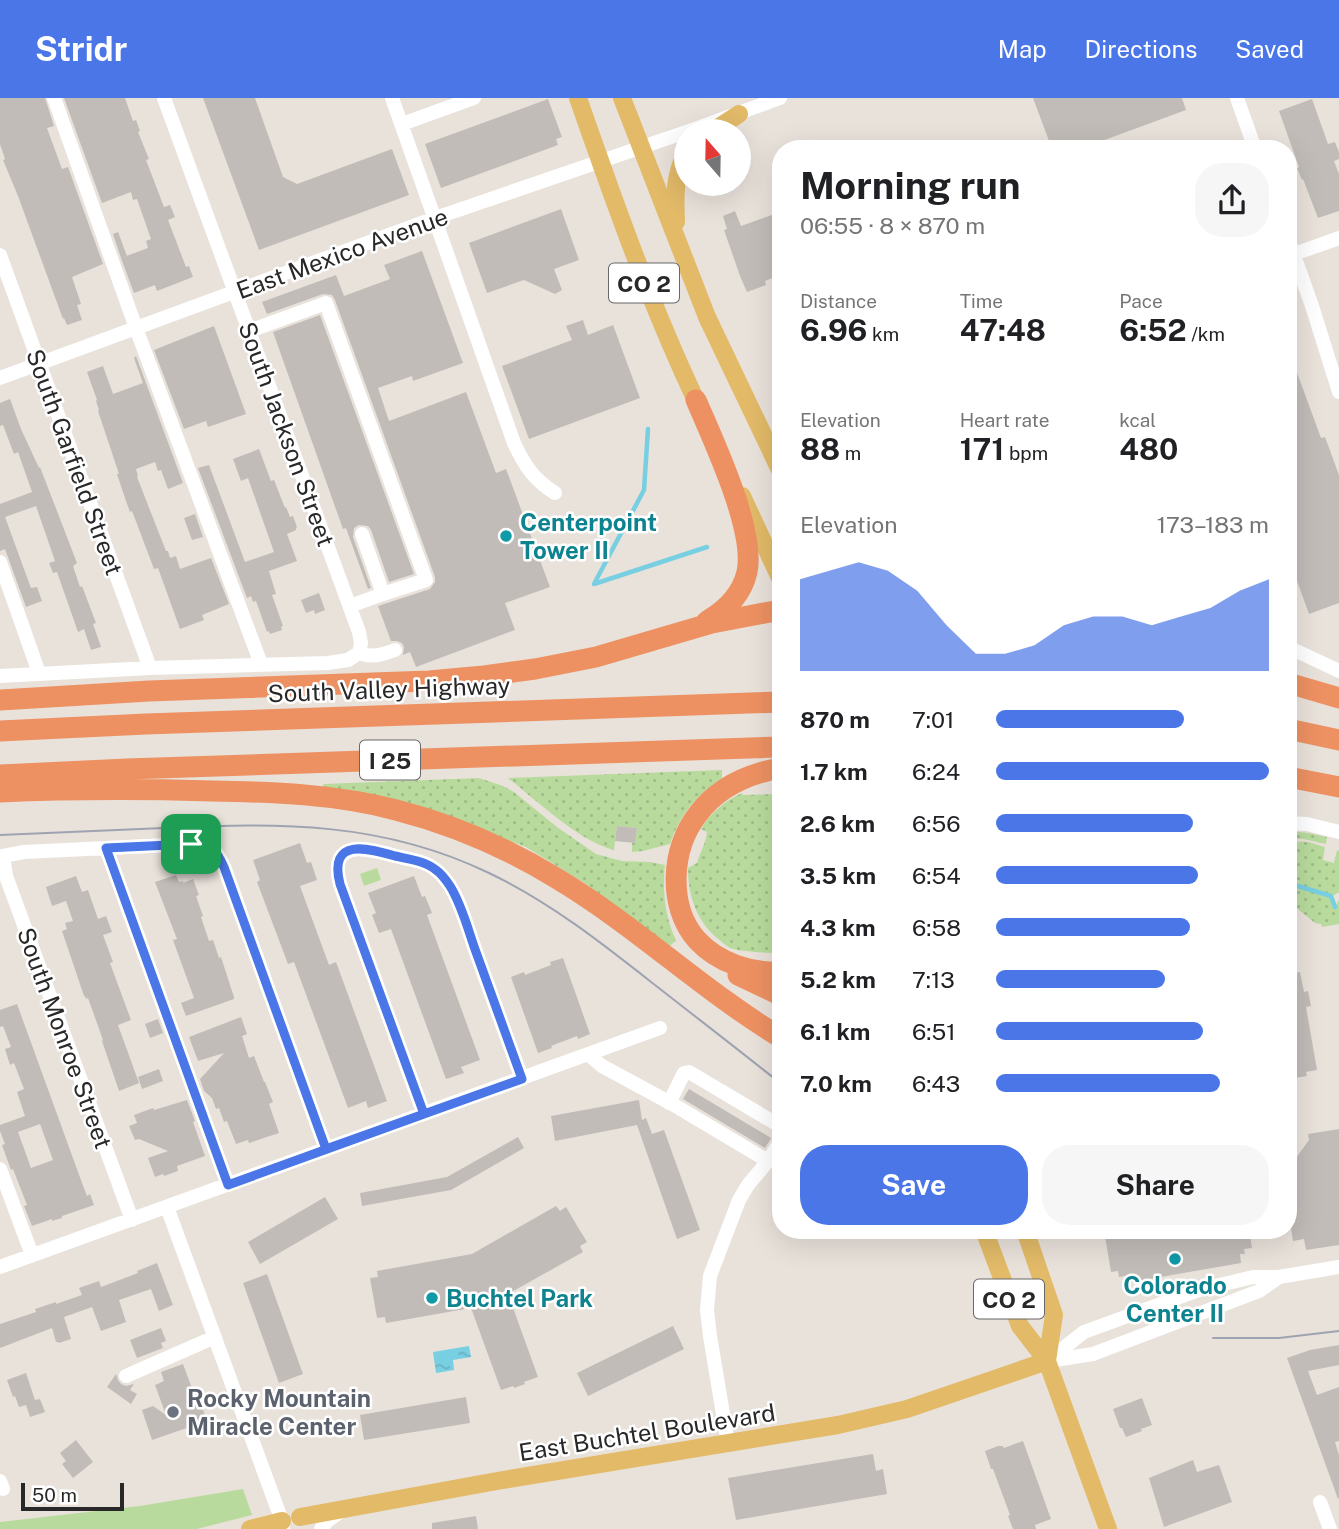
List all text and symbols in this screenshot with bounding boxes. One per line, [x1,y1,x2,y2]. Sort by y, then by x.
text: Stridr [35,30,127,68]
text: Map [998,35,1047,63]
text: Directions [1085,35,1197,63]
text: Saved [1235,35,1304,63]
north arrow [674,119,751,196]
map controls [674,119,751,196]
text: Morning run [800,163,1021,208]
button: share [1195,163,1269,237]
street label: East Mexico Avenue [232,202,452,304]
text: 06:55 · 8 × 870 m [800,212,985,239]
road number: CO 2 [609,264,679,302]
text: Distance [800,290,877,312]
text: Time [960,290,1003,312]
text: Pace [1119,290,1163,312]
text: 6.96 [800,312,867,348]
text: 47:48 [960,312,1046,348]
text: 6:52 [1119,312,1187,348]
street label: South Jackson Street [233,318,341,550]
text: km [867,323,899,345]
text: /km [1187,323,1225,345]
street label: South Garfield Street [21,345,129,579]
text: Elevation [800,409,881,431]
text: Heart rate [960,409,1049,431]
text: kcal [1119,409,1156,431]
text: 88 [800,431,840,467]
text: 171 [960,431,1004,467]
text: 480 [1119,431,1178,467]
text: m [840,442,861,464]
text: bpm [1004,442,1048,464]
place label: Centerpoint Tower II [520,508,657,564]
text: Elevation [800,511,898,538]
text: 173–183 m [1157,511,1269,538]
marker: Centerpoint Tower II [498,528,514,544]
street label: South Valley Highway [267,671,511,707]
text: 870 m [800,706,870,733]
text: 7:01 [912,706,954,733]
road number: I 25 [360,740,420,780]
text: 1.7 km [800,758,868,785]
text: 6:24 [912,758,960,785]
text: 2.6 km [800,810,875,837]
text: 6:56 [912,810,961,837]
pin [161,814,221,874]
icon: arrive [172,825,210,863]
text: 3.5 km [800,862,876,889]
text: 6:54 [912,862,961,889]
text: 4.3 km [800,914,876,941]
text: 6:58 [912,914,961,941]
street label: South Monroe Street [12,924,118,1152]
text: 5.2 km [800,966,876,993]
text: 7:13 [912,966,955,993]
text: 6.1 km [800,1018,870,1045]
text: 6:51 [912,1018,956,1045]
text: 7.0 km [800,1070,872,1097]
text: 6:43 [912,1070,960,1097]
button: Save [800,1145,1028,1225]
button: Share [1042,1145,1269,1225]
marker: Colorado Center II [1167,1251,1183,1267]
place label: Colorado Center II [1123,1271,1227,1327]
road number: CO 2 [974,1280,1044,1318]
place label: Buchtel Park [446,1284,593,1312]
marker: Buchtel Park [424,1290,440,1306]
place label: Rocky Mountain Miracle Center [187,1384,371,1440]
street label: East Buchtel Boulevard [517,1398,777,1466]
marker: Rocky Mountain Miracle Center [165,1404,181,1420]
scale bar [21,1480,124,1512]
text: 50 m [32,1484,77,1506]

